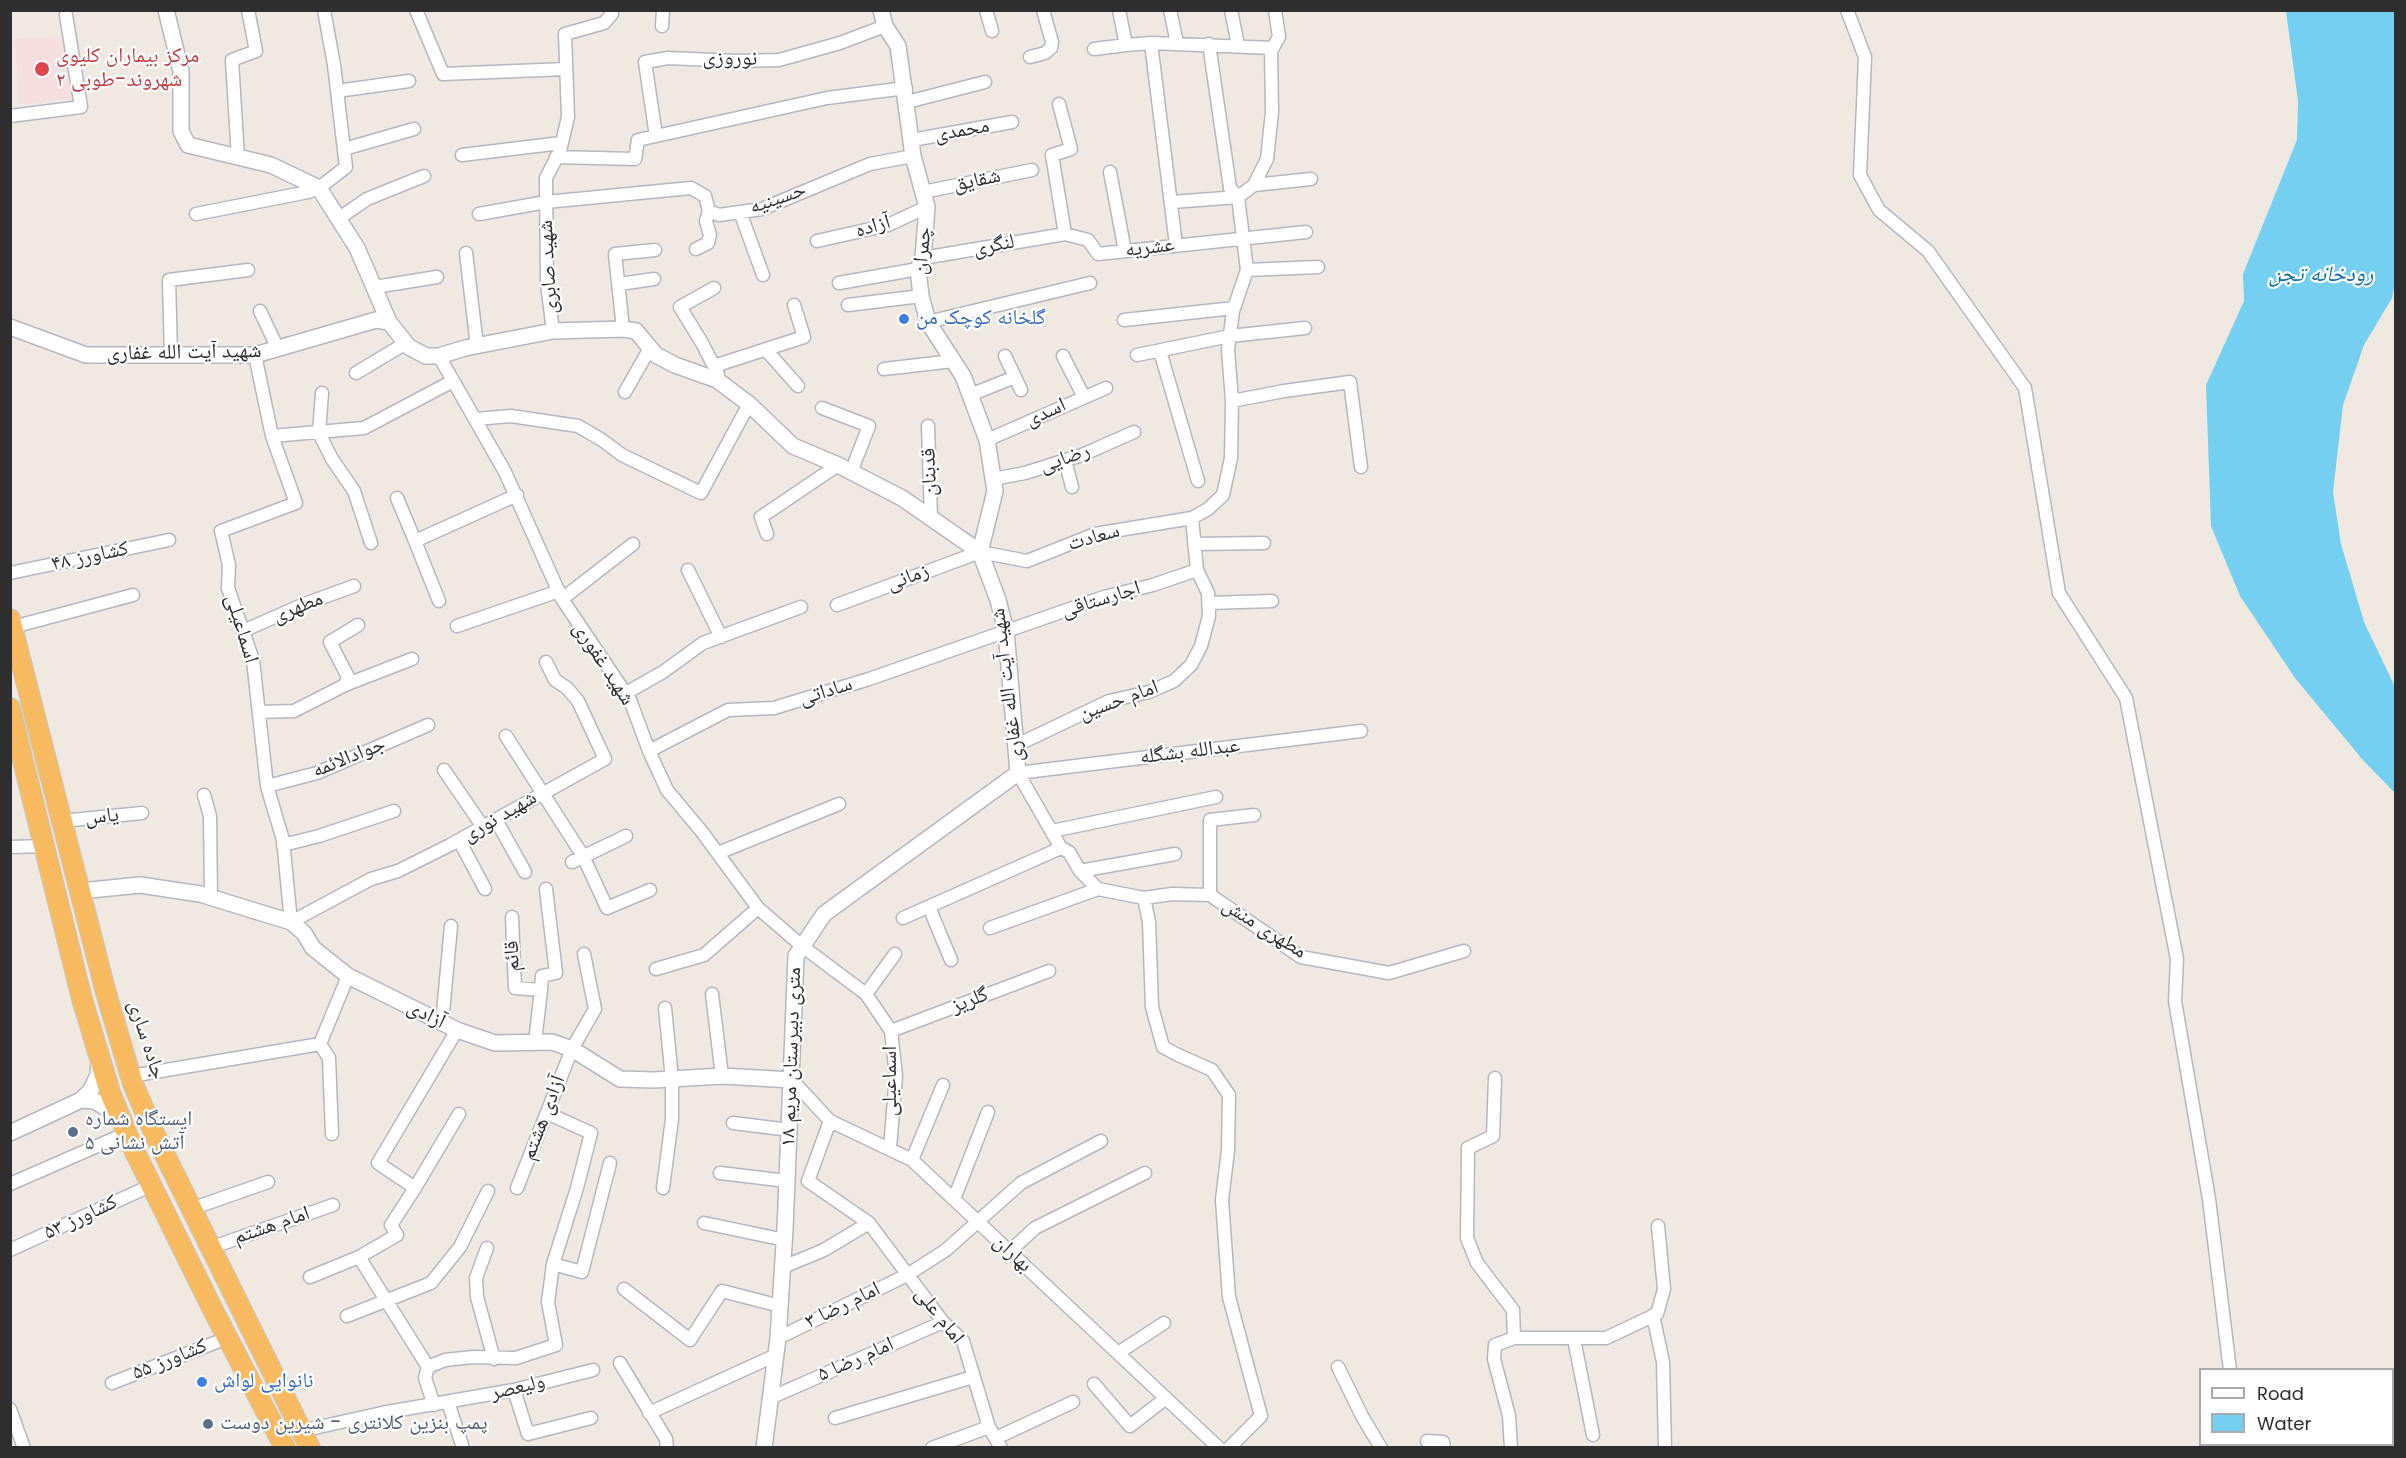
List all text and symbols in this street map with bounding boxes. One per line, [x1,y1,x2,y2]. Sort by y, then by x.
place label: مرکز بیماران کلیوی شهروند-طوبی ۲ [56,44,199,94]
street label: نوروزی [702,46,758,72]
marker: مرکز بیماران کلیوی شهروند-طوبی ۲ [33,60,51,78]
street label: محمدی [933,114,991,148]
street label: شقایق [951,164,1003,198]
street label: حسینیه [746,178,810,220]
street label: آزاده [853,210,893,244]
street label: شهید صابری [534,219,564,315]
street label: چمران [908,226,938,276]
street label: لنگری [971,230,1017,262]
street label: عشریه [1124,232,1176,264]
water label: رودخانه تجن [2268,262,2374,288]
place label: گلخانه کوچک من [916,306,1046,332]
marker: گلخانه کوچک من [897,312,911,326]
street label: شهید آیت الله غفاری [106,339,262,367]
street label: اسدی [1022,393,1070,433]
street label: رضایی [1037,439,1093,479]
street label: قدبنان [917,447,943,497]
street label: سعادت [1065,519,1123,557]
street label: کشاورز ۴۸ [49,537,131,577]
street label: زمانی [883,559,933,597]
street label: اجارستاقی [1058,576,1144,624]
street label: مطهری [269,587,327,629]
street label: اسماعیلی [219,592,263,666]
street label: شهید آیت الله غفاری [986,607,1030,763]
street label: شهید غفوری [567,617,639,711]
street label: ساداتی [796,672,856,712]
street label: امام حسین [1076,675,1162,727]
street label: جوادالائمه [309,732,389,784]
street label: عبدالله بشگله [1139,733,1241,771]
street label: شهید نوری [458,786,542,848]
street label: یاس [84,803,120,831]
street label: مطهری منش [1217,893,1311,965]
street label: قائم [500,940,526,972]
street label: ۱۸ متری دبیرستان مریم [776,967,808,1147]
street label: گلریز [948,982,992,1020]
street label: آزادی [403,995,449,1035]
street label: جاده ساری [121,997,171,1083]
street label: اسماعیلی [878,1046,904,1116]
street label: آزادی هشتم [516,1072,572,1164]
place label: ایستگاه شماره ۵ آتش نشانی [85,1107,192,1157]
marker: ایستگاه شماره ۵ آتش نشانی [66,1125,80,1139]
street label: کشاورز ۵۳ [40,1190,122,1246]
street label: امام هشتم [231,1201,313,1251]
street label: بهاران [987,1230,1037,1278]
street label: امام رضا ۳ [801,1277,885,1335]
street label: امام علی [909,1282,969,1350]
street label: امام رضا ۵ [814,1332,898,1388]
street label: کشاورز ۵۵ [129,1334,211,1386]
legend [2199,1368,2394,1446]
place label: نانوایی لواش [214,1369,313,1395]
street label: ولیعصر [488,1369,548,1407]
marker: نانوایی لواش [195,1375,209,1389]
text: Road [2257,1381,2304,1406]
place label: پمپ بنزین کلانتری - شیرین دوست [220,1411,488,1437]
text: Water [2257,1411,2311,1436]
marker: پمپ بنزین کلانتری - شیرین دوست [201,1417,215,1431]

